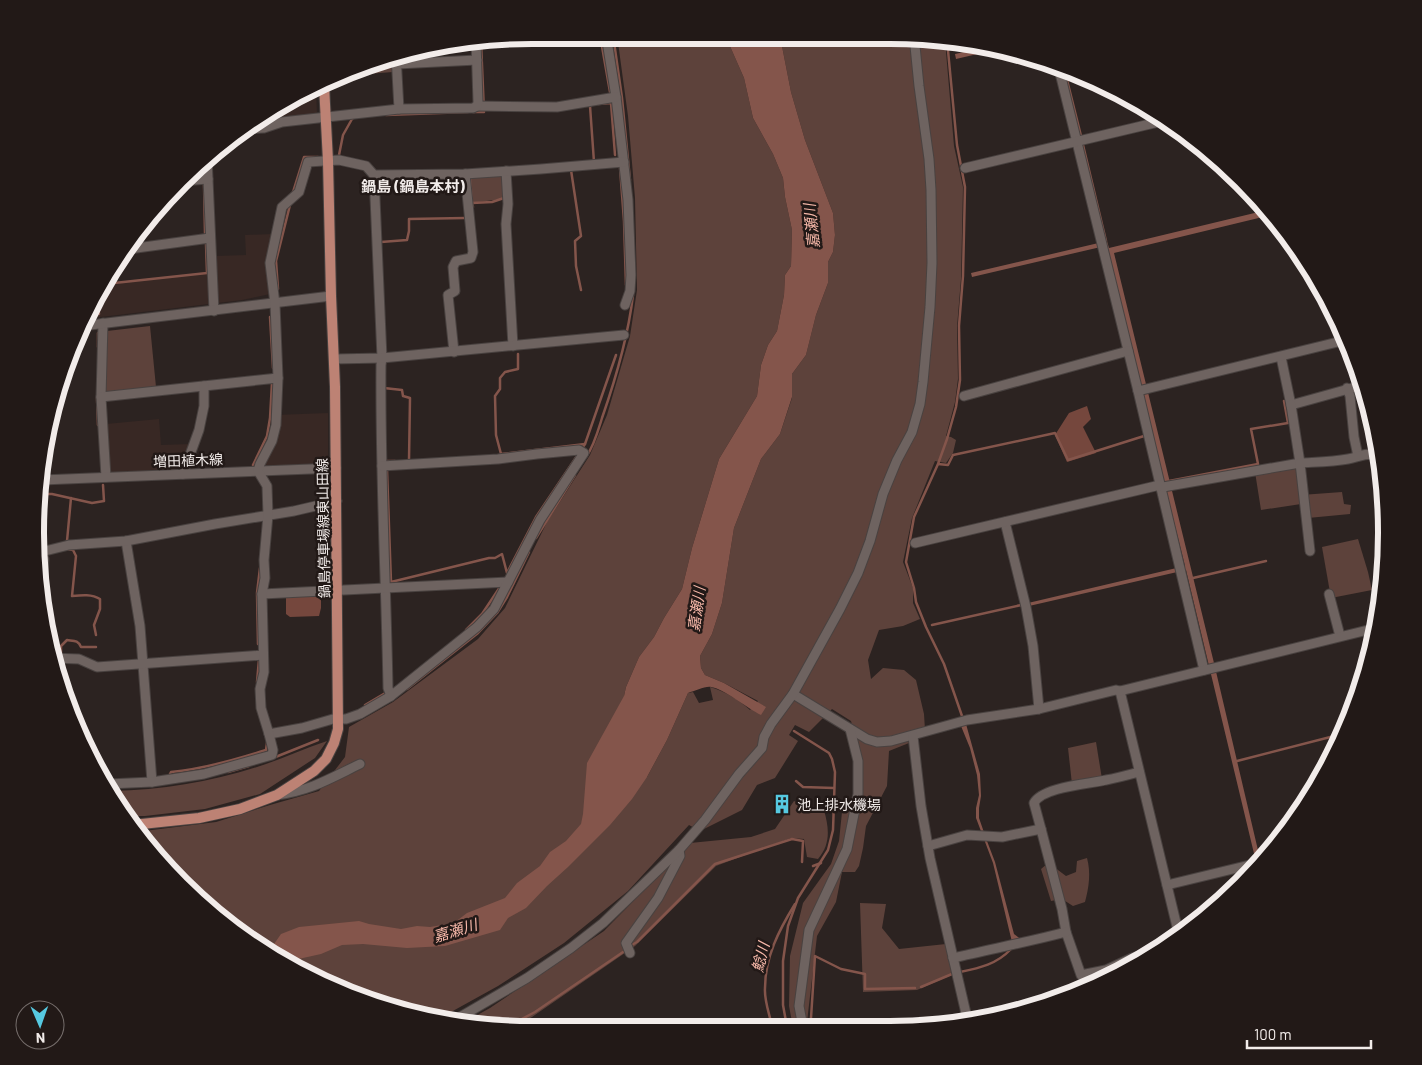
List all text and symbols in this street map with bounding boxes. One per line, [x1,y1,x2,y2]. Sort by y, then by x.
district label: 鍋島 (鍋島本村) [360,177,465,195]
water label: 嘉瀬川 [799,201,822,249]
street label: 増田植木線 [153,450,223,470]
street label: 鍋島停車場線東山田線 [313,458,333,598]
water label: 嘉瀬川 [684,583,708,633]
building icon: 池上排水機場 [771,793,793,815]
place label: 池上排水機場 [797,796,881,813]
water label: 嘉瀬川 [431,914,481,945]
water label: 鯰川 [748,938,773,974]
north arrow [15,1000,65,1050]
scale bar [1247,1018,1371,1050]
text: 100 m [1254,1025,1292,1043]
text: N [36,1030,45,1047]

